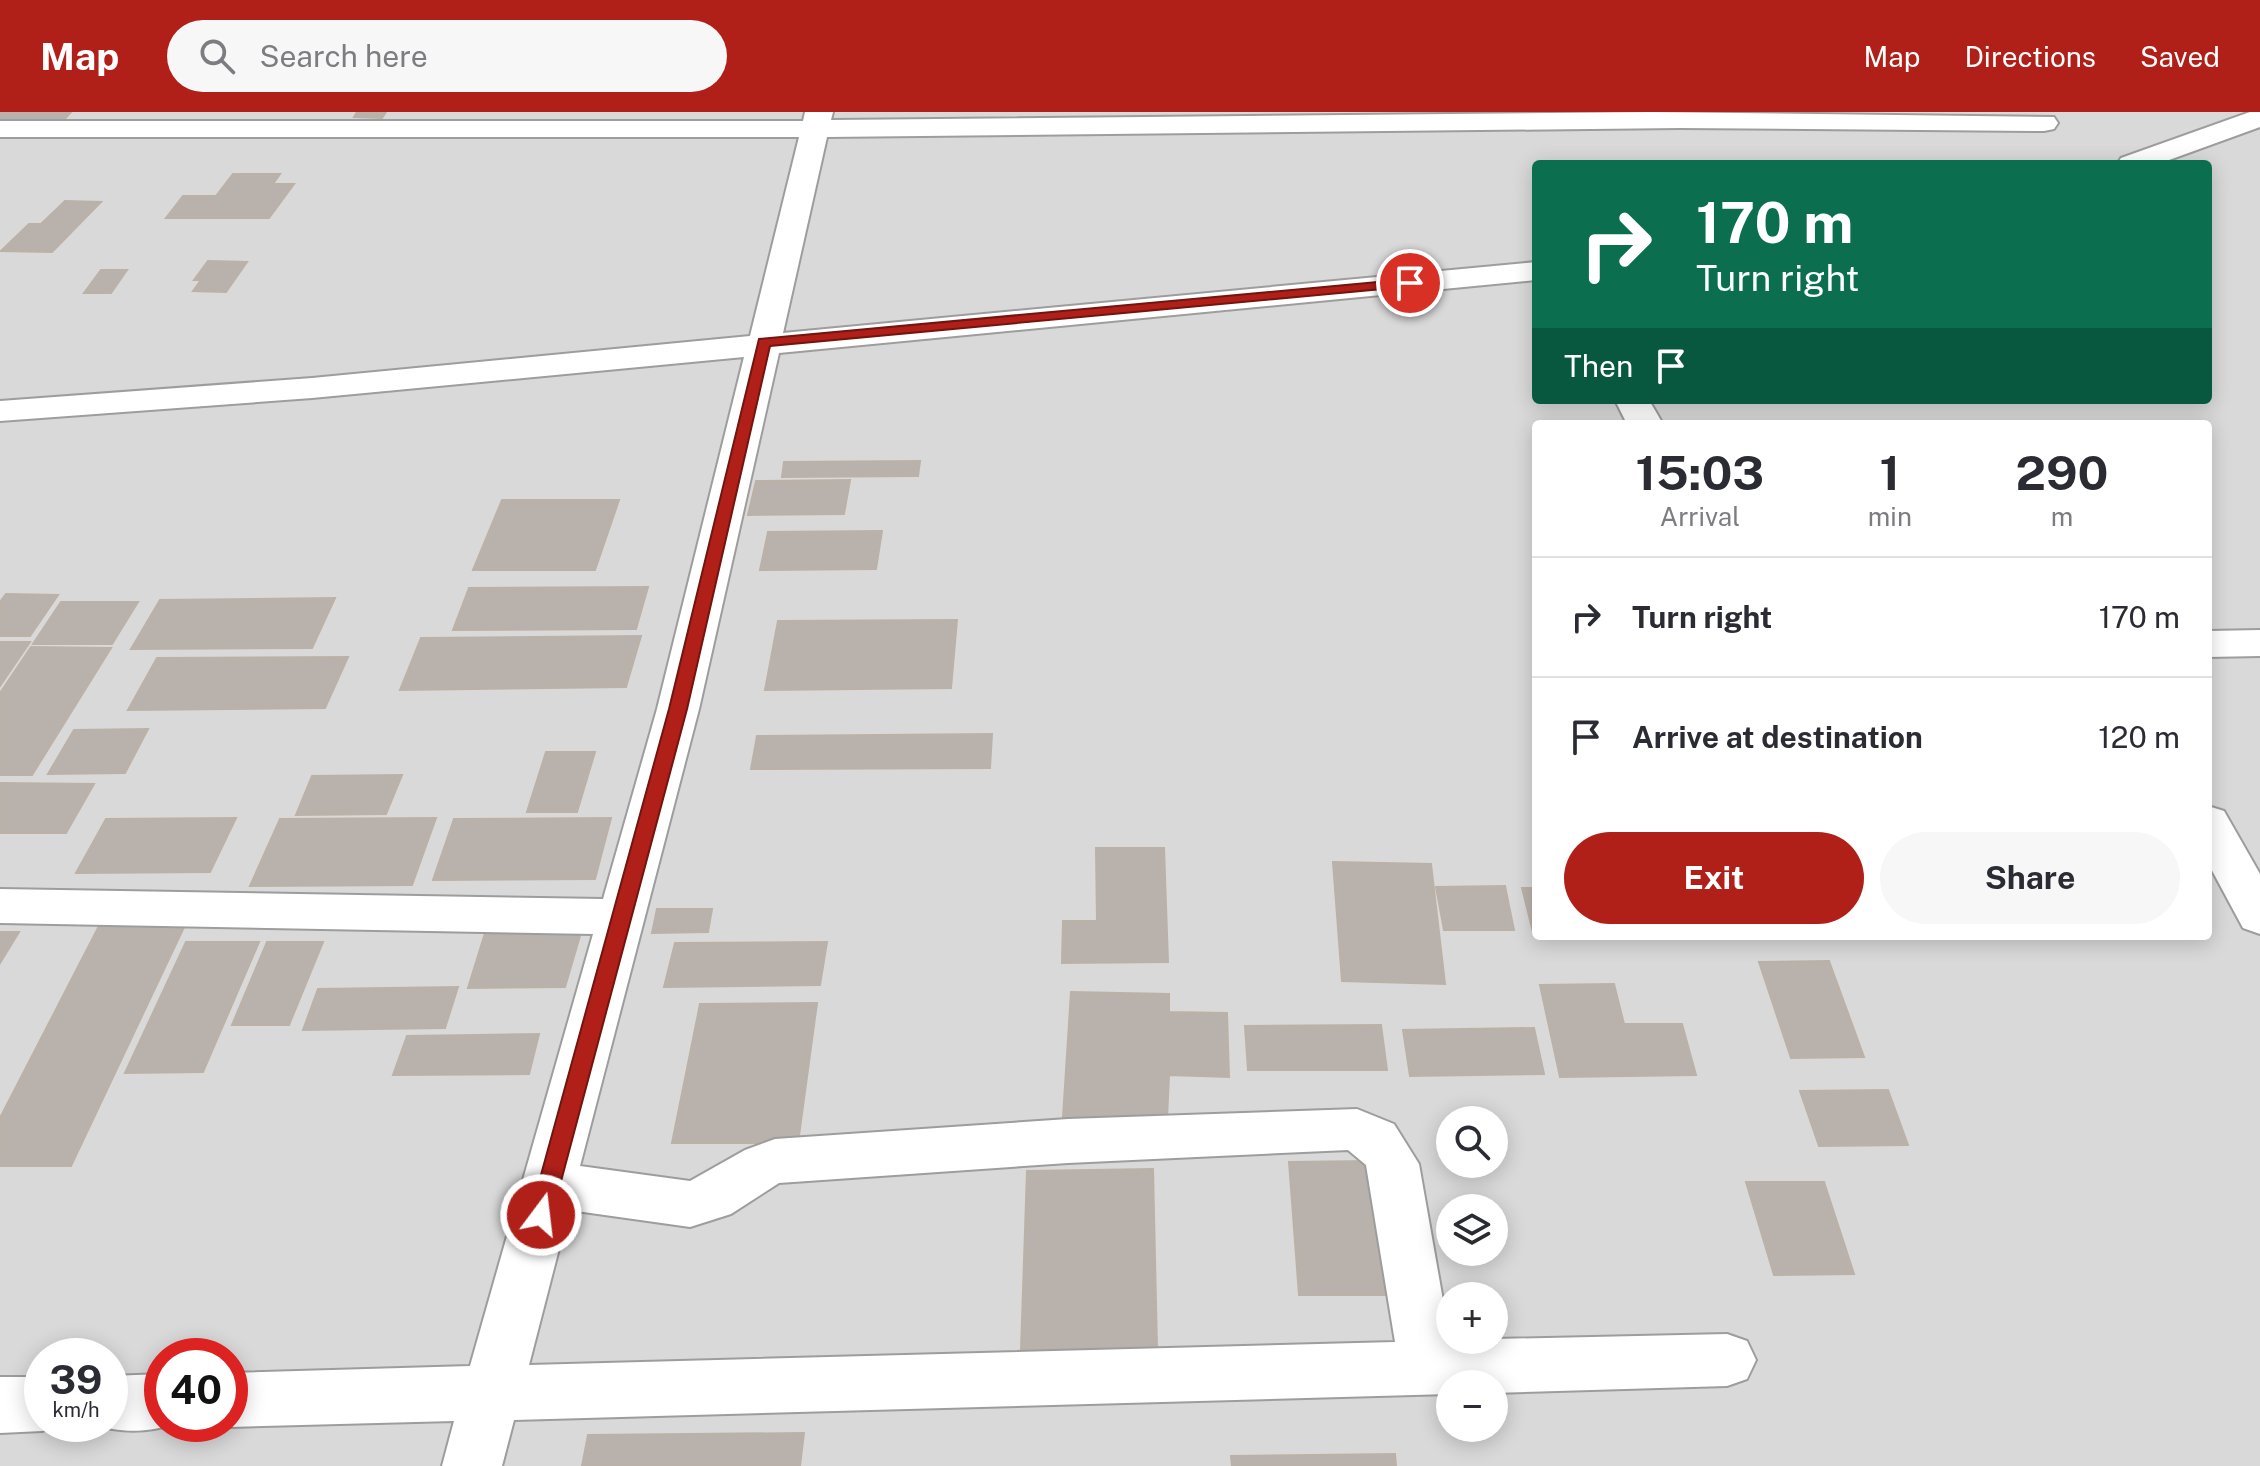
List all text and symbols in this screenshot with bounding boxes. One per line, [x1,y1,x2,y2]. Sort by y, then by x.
search box [167,20,727,92]
text: Map [40,34,119,79]
icon: search [195,34,239,78]
text: Search here [259,38,428,74]
text: Map [1864,40,1920,73]
text: Directions [1964,40,2096,73]
text: Saved [2140,40,2220,73]
text: 170 m [1696,190,1853,256]
icon: right [1564,192,1668,296]
pin [1376,249,1444,317]
text: Turn right [1696,257,1859,299]
icon: arrive [1388,261,1432,305]
icon: arrive [1649,344,1693,388]
text: Then [1564,348,1633,384]
text: 15:03 [1636,444,1764,501]
text: 1 [1880,444,1900,501]
text: 290 [2015,444,2108,501]
text: Arrival [1660,501,1740,532]
text: min [1868,501,1912,532]
text: m [2051,501,2073,532]
icon: right [1564,595,1608,639]
text: Turn right [1632,599,1772,635]
text: 170 m [2099,599,2180,635]
icon: arrive [1564,715,1608,759]
text: Arrive at destination [1632,719,1923,755]
text: 120 m [2098,719,2180,755]
button: Exit [1564,832,1864,924]
button: Share [1880,832,2180,924]
map controls [1436,1106,1508,1442]
button: search [1436,1106,1508,1178]
position arrow [499,1173,583,1257]
button: layers [1436,1194,1508,1266]
button: + [1436,1282,1508,1354]
speed limit sign: 40 [144,1338,248,1442]
text: 39 [50,1356,102,1403]
button: − [1436,1370,1508,1442]
text: km/h [52,1398,100,1422]

